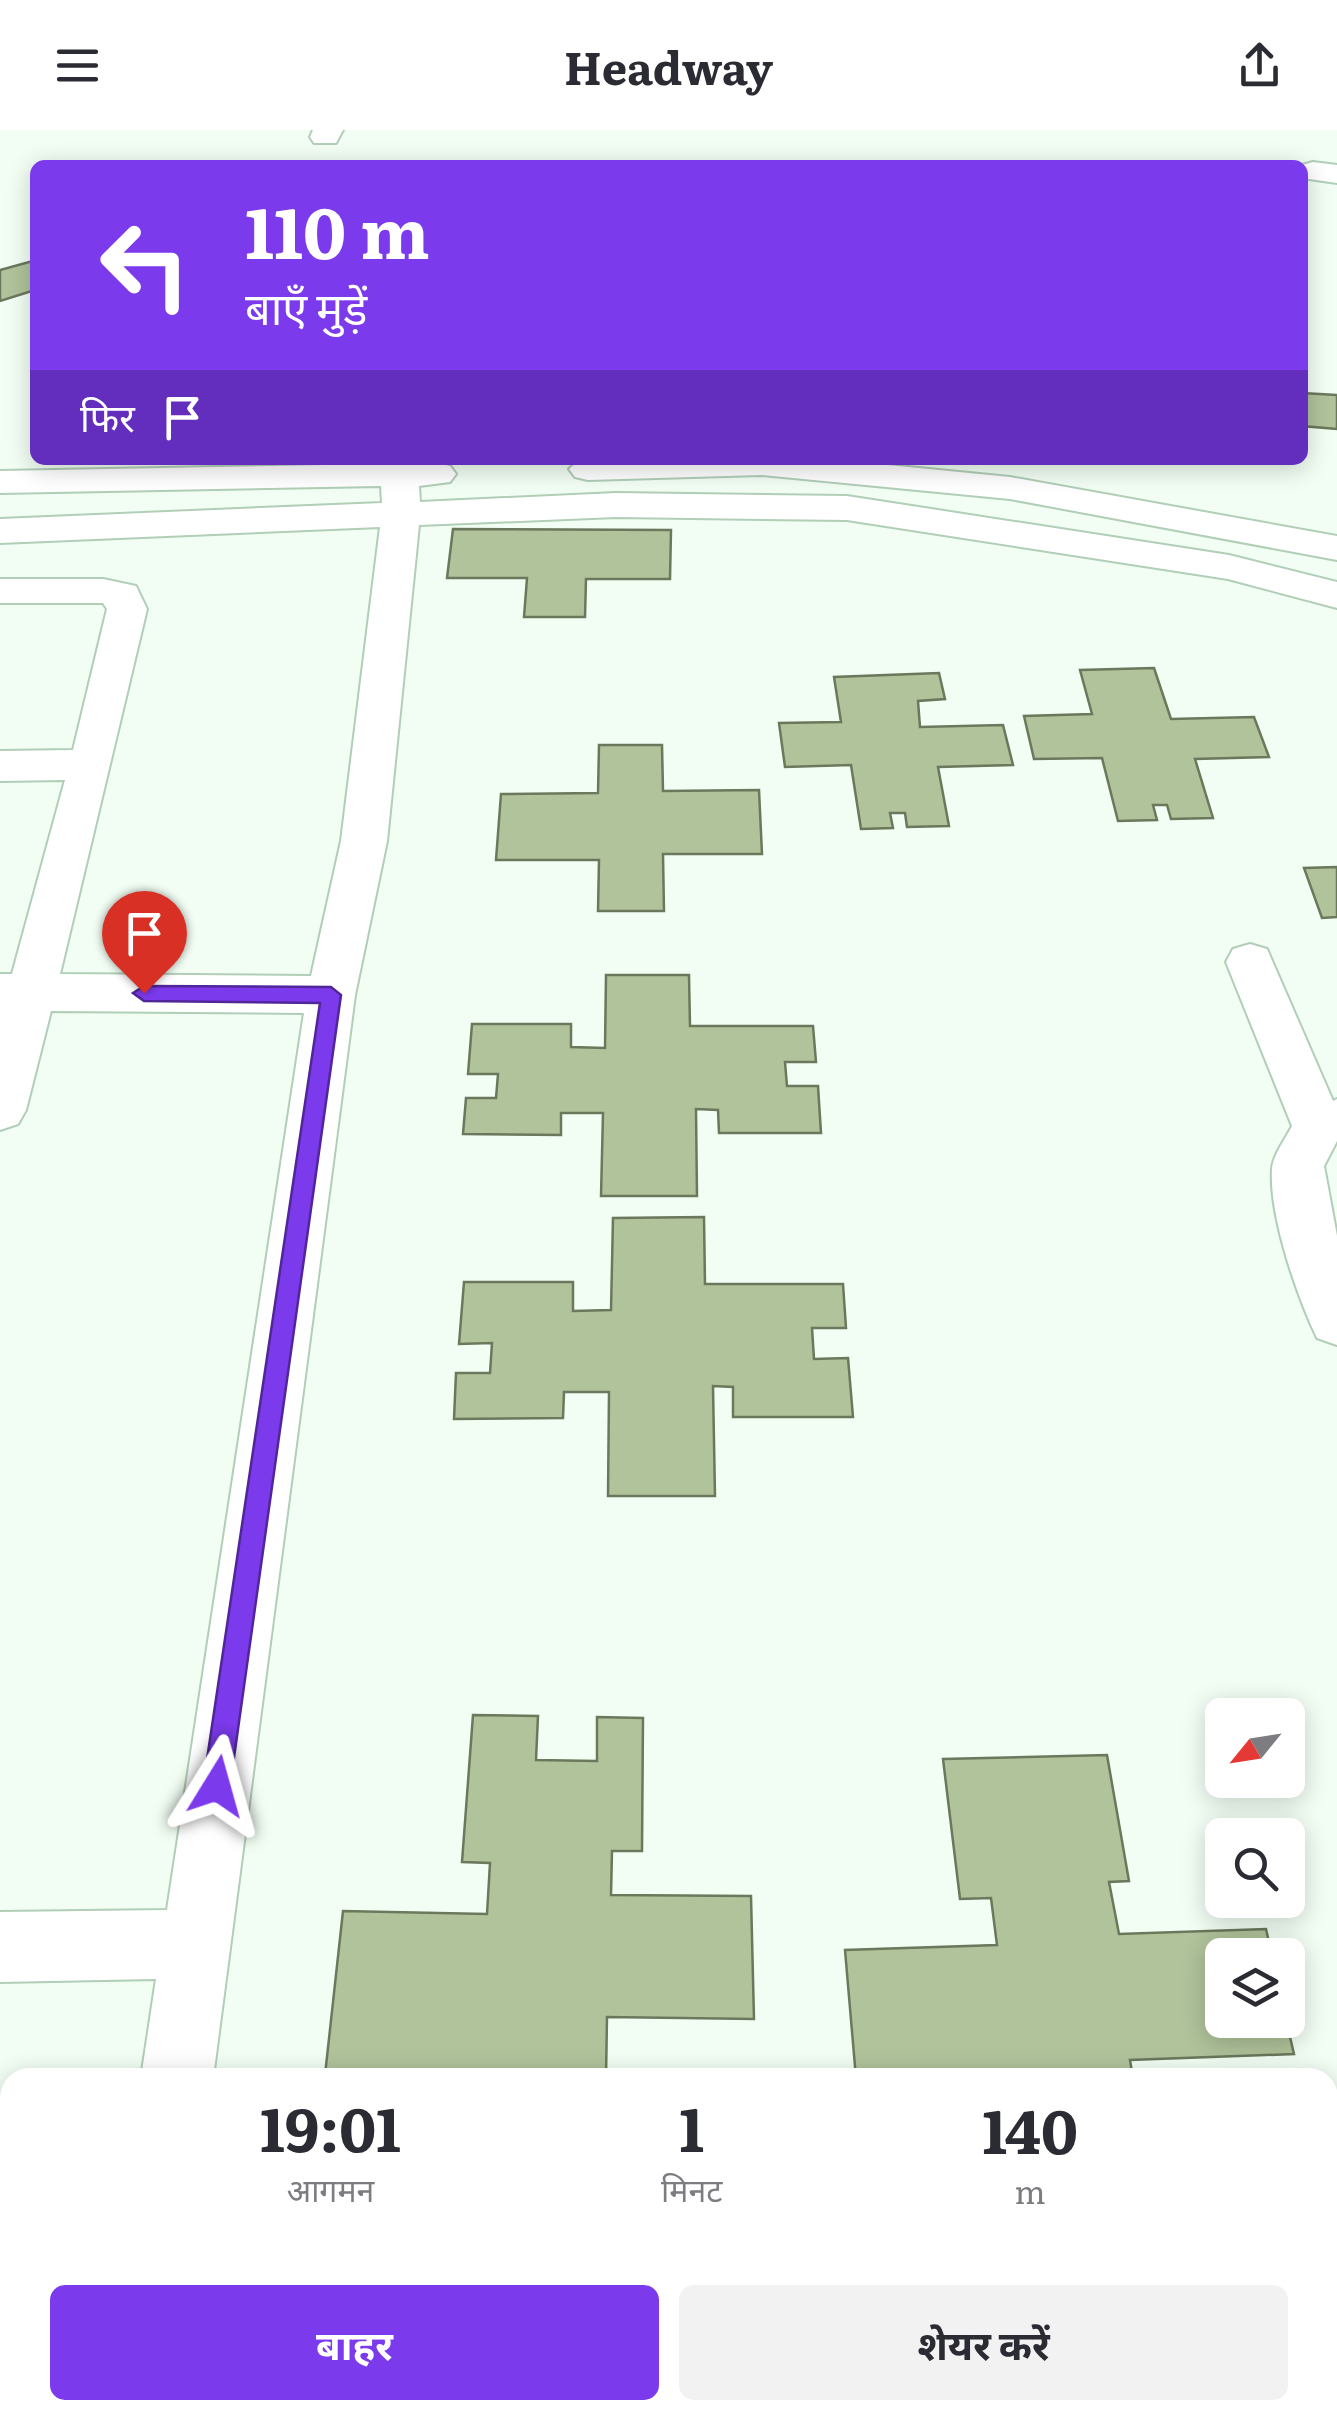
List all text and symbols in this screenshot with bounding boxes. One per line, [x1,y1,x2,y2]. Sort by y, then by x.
text: Headway [564,32,773,99]
icon: menu [50,38,105,93]
icon: share [1232,38,1287,93]
text: 110 m [245,177,430,281]
icon: left [80,200,210,330]
text: बाएँ मुड़ें [245,272,367,339]
text: फिर [80,387,135,444]
icon: arrive [155,390,210,445]
pin [102,891,187,994]
icon: arrive [117,906,172,961]
north arrow [1205,1698,1305,1798]
map controls [1205,1698,1305,2038]
position arrow [165,1734,269,1838]
button: search [1205,1818,1305,1918]
button: layers [1205,1938,1305,2038]
text: 19:01 [260,2081,401,2170]
text: 1 [679,2081,704,2170]
text: 140 [982,2083,1078,2172]
text: आगमन [287,2164,374,2212]
text: मिनट [661,2164,722,2212]
text: m [1015,2166,1046,2214]
button: बाहर [50,2285,659,2400]
button: शेयर करें [679,2285,1288,2400]

